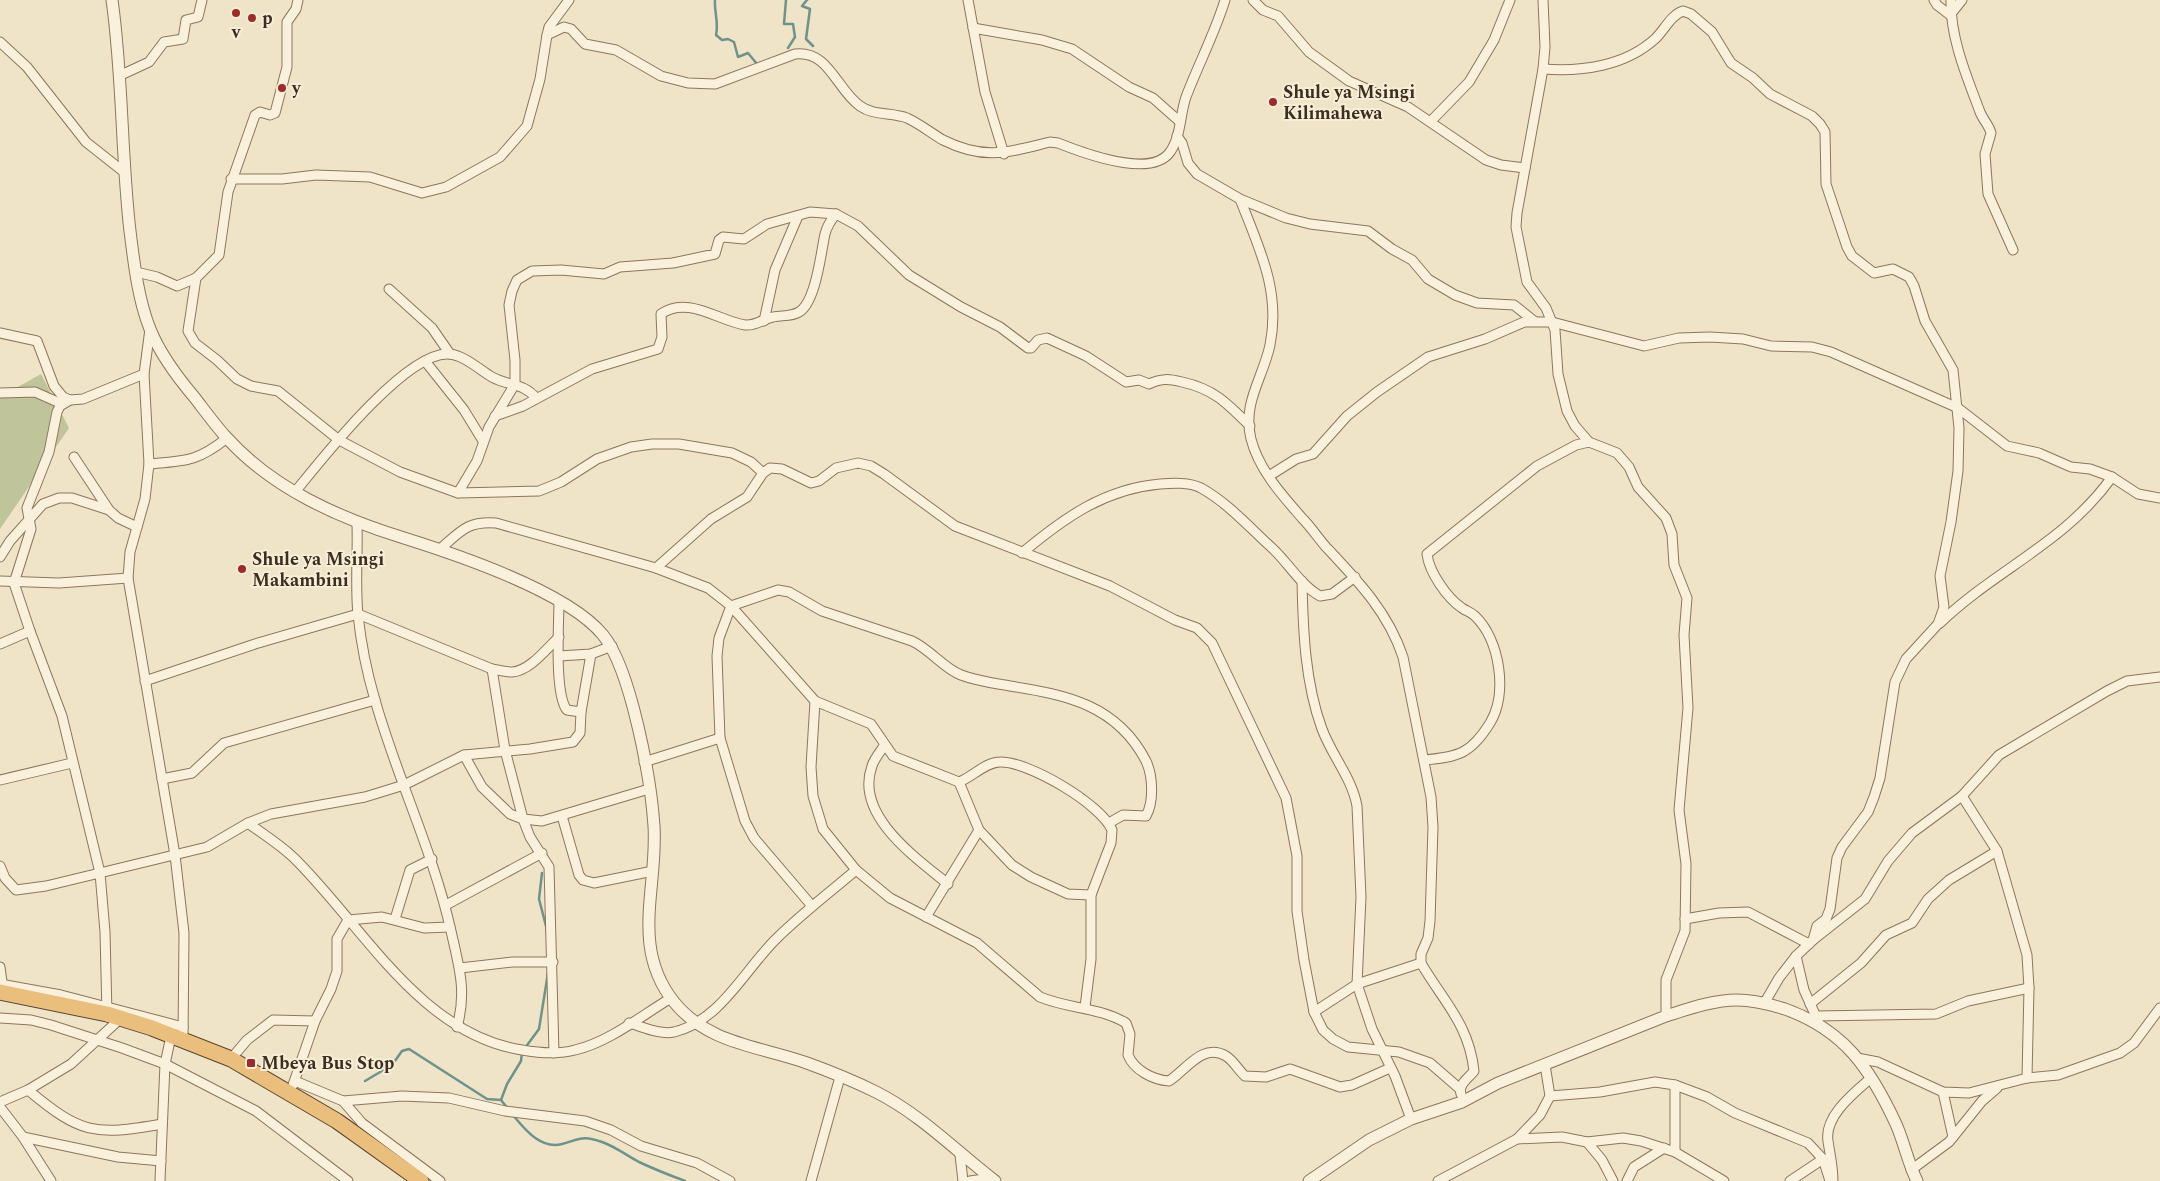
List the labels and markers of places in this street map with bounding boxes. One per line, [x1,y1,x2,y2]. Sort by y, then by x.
place label: p [262,5,273,32]
marker: v [230,7,242,19]
marker: p [246,12,258,24]
place label: v [231,19,242,46]
place label: y [291,75,302,102]
place label: Shule ya Msingi Kilimahewa [1283,79,1415,127]
marker: y [276,82,288,94]
marker: Shule ya Msingi Kilimahewa [1267,96,1279,108]
place label: Shule ya Msingi Makambini [252,546,384,594]
marker: Shule ya Msingi Makambini [236,563,248,575]
place label: Mbeya Bus Stop [261,1050,394,1077]
marker: Mbeya Bus Stop [245,1057,257,1069]

